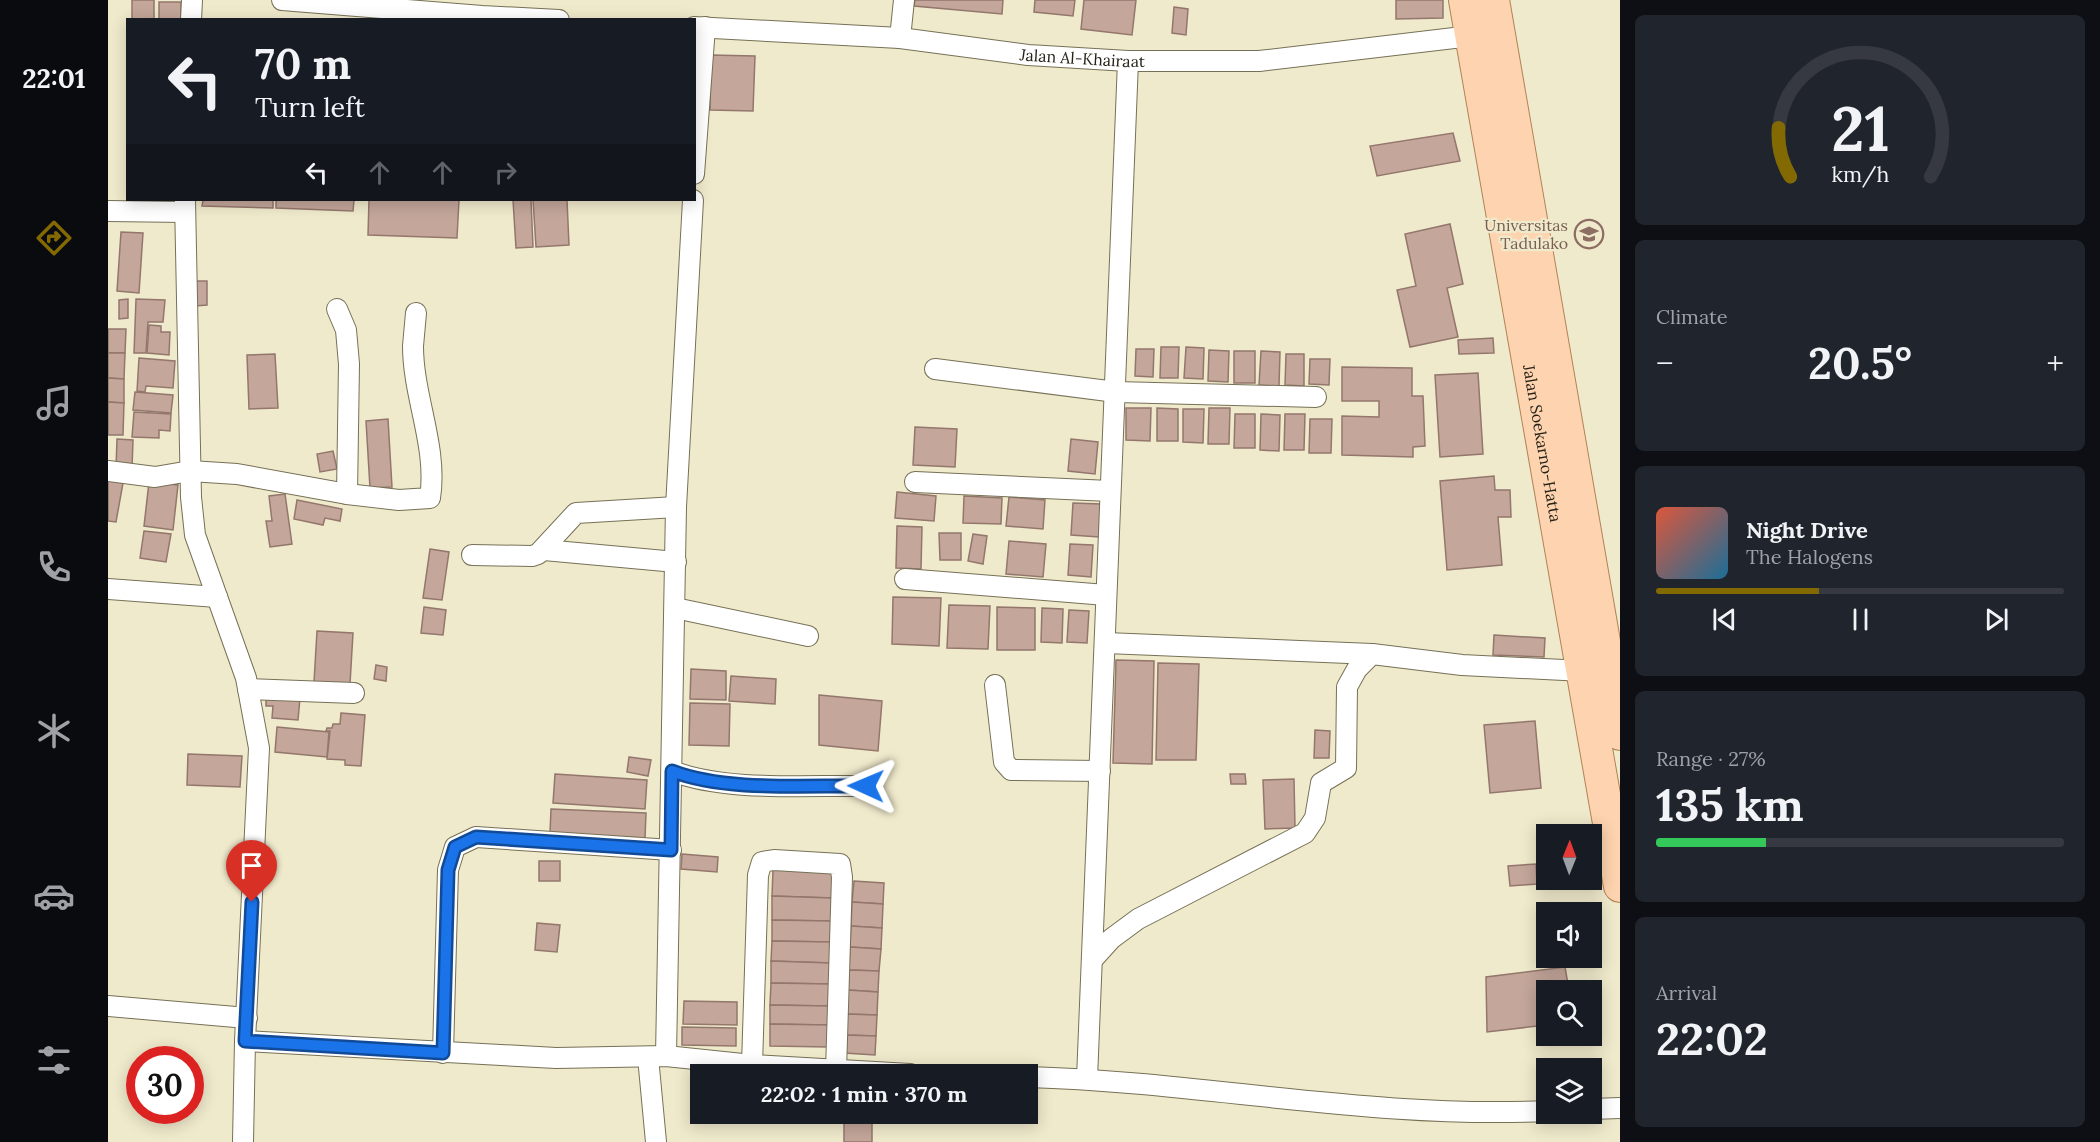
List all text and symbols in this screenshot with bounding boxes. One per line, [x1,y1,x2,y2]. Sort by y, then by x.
text: 70 m [255,37,351,91]
icon: left [156,42,234,120]
street label: Jalan Al-Khairaat [1018,44,1146,71]
text: 22:01 [22,61,86,95]
text: 21 [1831,88,1889,168]
text: Turn left [255,90,365,124]
icon: left [300,156,333,189]
icon: ahead [363,156,396,189]
icon: ahead [426,156,459,189]
icon: right [489,156,522,189]
text: km/h [1831,161,1889,189]
place label: Universitas Tadulako [1484,215,1568,253]
icon: directions [33,217,75,259]
school or university icon: Universitas Tadulako [1573,218,1605,250]
text: Climate [1656,304,1728,329]
text: 20.5° [1808,334,1912,391]
text: − [1656,342,1674,384]
text: + [2046,342,2064,384]
street label: Jalan Soekarno-Hatta [1519,362,1566,524]
icon: music [33,382,75,424]
text: Night Drive [1746,516,1868,544]
text: The Halogens [1746,544,1873,569]
icon: phone [33,546,75,588]
icon: previous [1708,603,1741,636]
icon: pause [1844,603,1877,636]
icon: next [1980,603,2013,636]
icon: climate [33,710,75,752]
text: Range · 27% [1656,746,1766,771]
position arrow [834,754,898,818]
text: 135 km [1656,776,1804,833]
north arrow [1536,824,1602,890]
map controls [1536,824,1602,1124]
pin [226,840,277,902]
icon: arrive [235,849,268,882]
icon: car [33,875,75,917]
button: sound [1536,902,1602,968]
button: search [1536,980,1602,1046]
text: Arrival [1656,980,1717,1005]
text: 22:02 [1656,1010,1768,1067]
icon: filters [33,1039,75,1081]
speed limit sign: 30 [126,1046,204,1124]
button: layers [1536,1058,1602,1124]
text: 22:02 · 1 min · 370 m [761,1080,967,1108]

